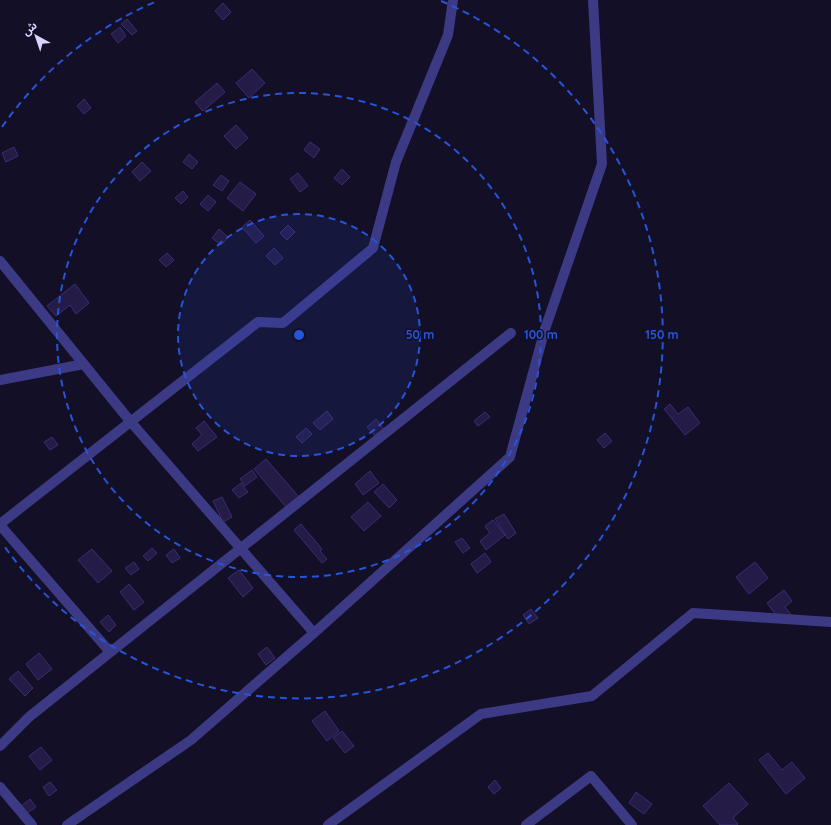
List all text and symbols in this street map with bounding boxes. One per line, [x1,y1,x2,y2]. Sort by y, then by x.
north arrow [16,16,56,56]
text: ش [19,18,40,39]
text: 50 m [406,327,434,342]
text: 100 m [524,327,558,342]
text: 150 m [645,327,679,342]
centre of rings [292,328,306,342]

